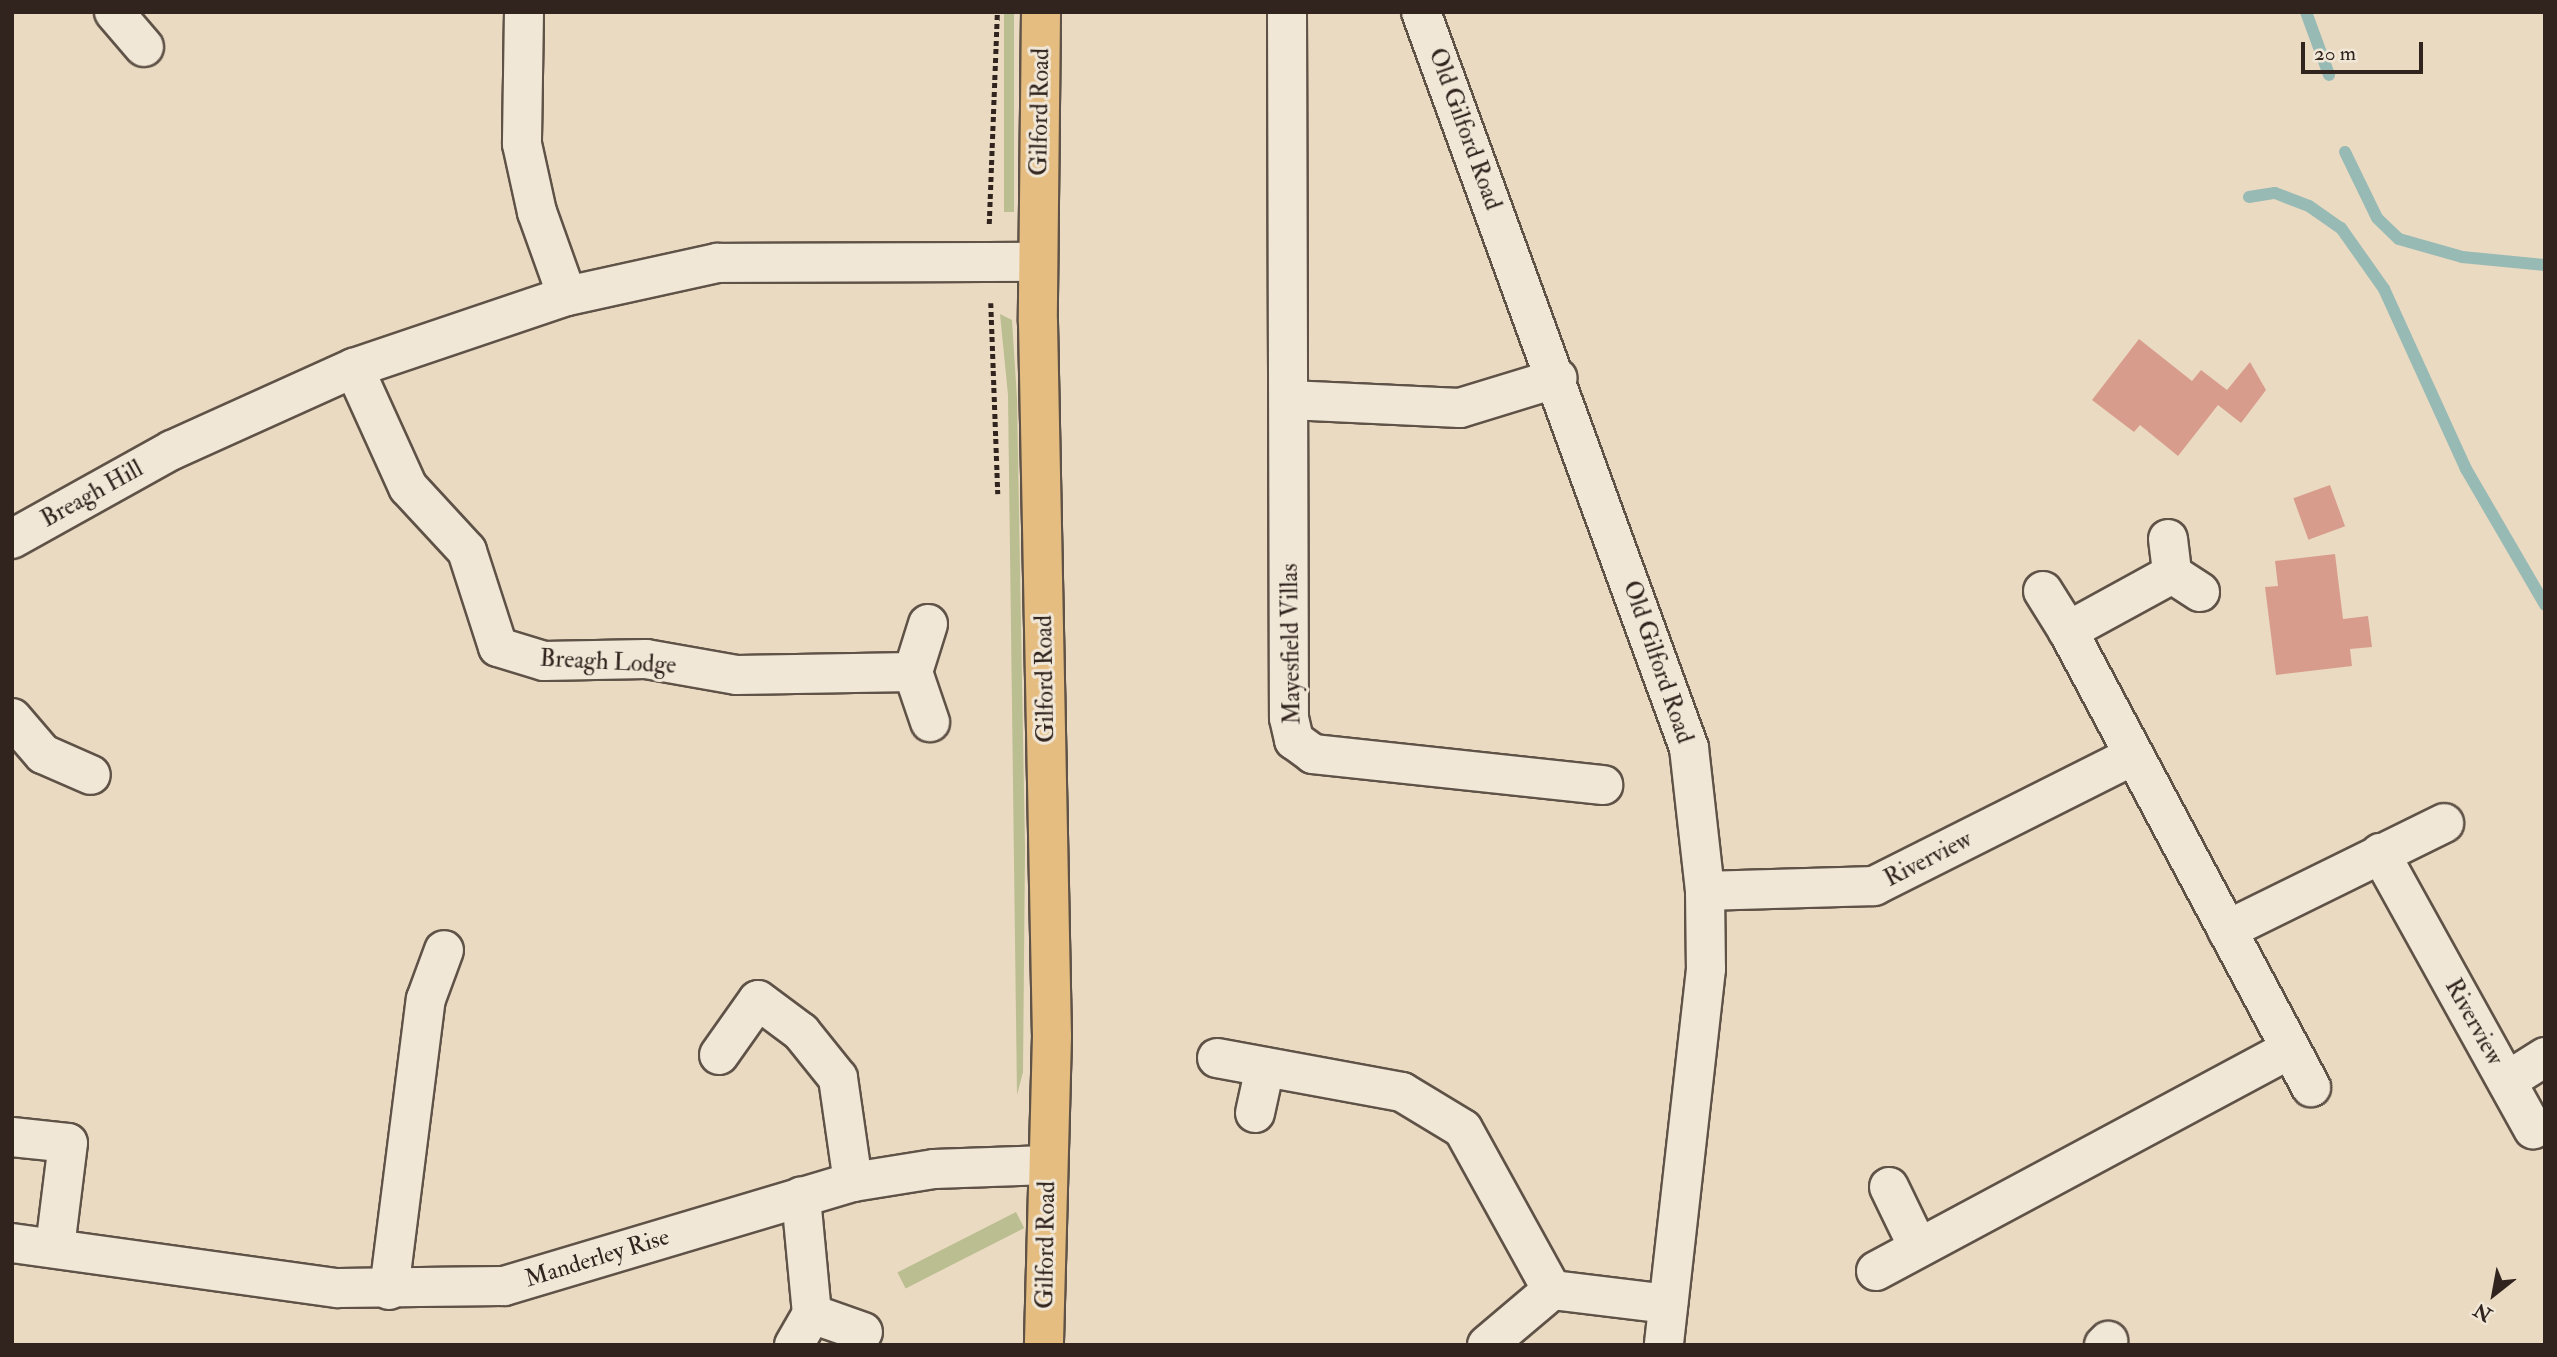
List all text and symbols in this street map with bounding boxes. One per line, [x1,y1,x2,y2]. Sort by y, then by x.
scale bar [2305,28,2428,72]
text: 20 m [2314,40,2356,67]
street label: Old Gilford Road [1422,44,1508,214]
street label: Gilford Road [1024,48,1056,176]
street label: Breagh Hill [36,454,148,534]
street label: Mayesfield Villas [1275,563,1307,725]
street label: Old Gilford Road [1617,577,1699,747]
street label: Gilford Road [1029,615,1061,743]
street label: Breagh Lodge [539,644,677,680]
street label: Riverview [1879,825,1977,893]
street label: Riverview [2439,974,2509,1070]
street label: Gilford Road [1030,1181,1062,1309]
street label: Manderley Rise [521,1222,673,1294]
north arrow [2459,1259,2529,1329]
text: N [2470,1297,2497,1327]

